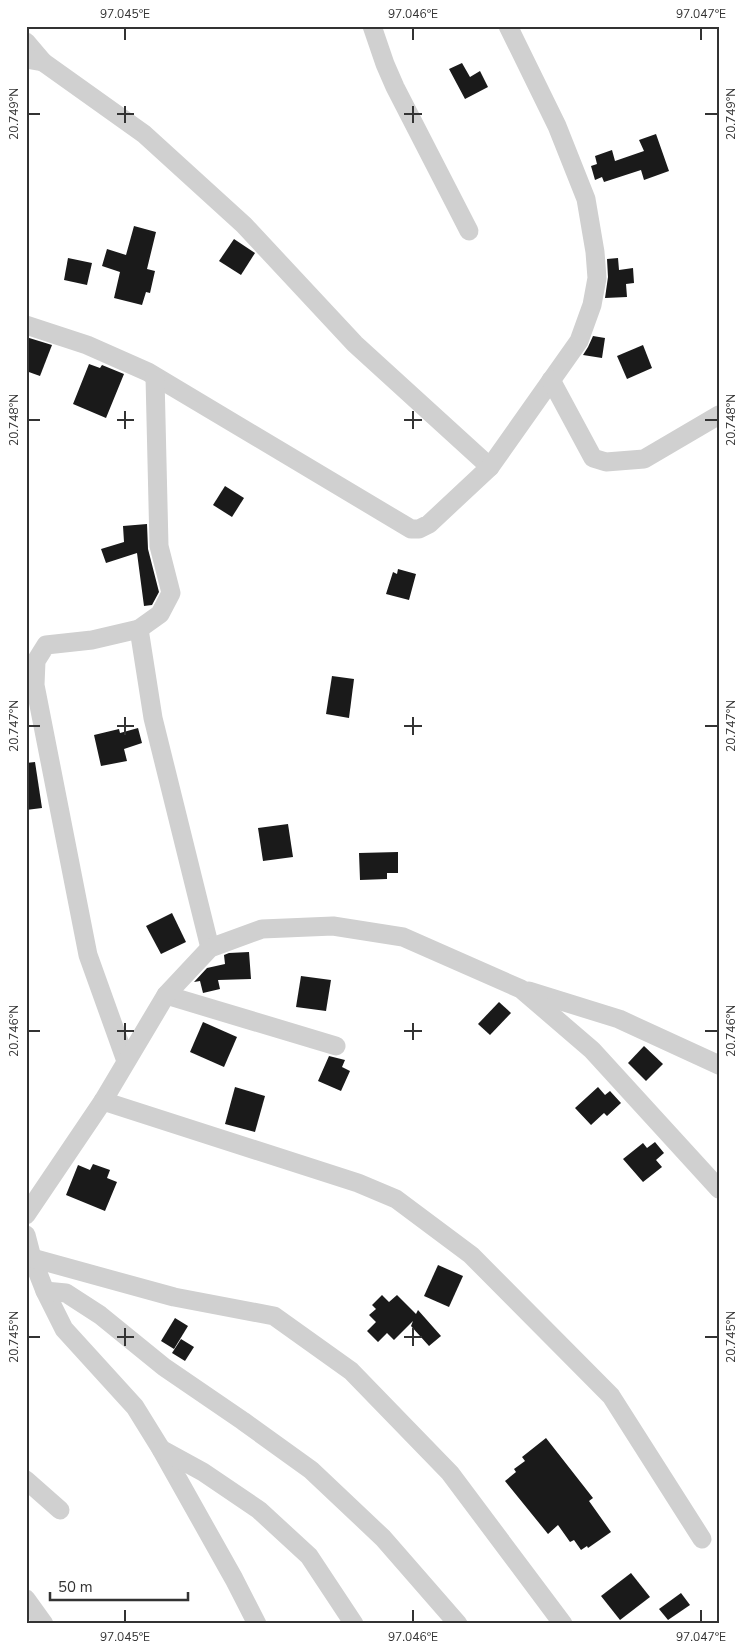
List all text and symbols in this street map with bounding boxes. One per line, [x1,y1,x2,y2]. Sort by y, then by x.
text: 97.045°E [100,6,150,22]
text: 97.046°E [388,6,438,22]
text: 97.047°E [676,6,726,22]
text: 20.749°N [6,88,22,140]
text: 20.749°N [723,88,739,140]
text: 20.748°N [6,394,22,446]
text: 20.748°N [723,394,739,446]
text: 20.747°N [6,700,22,752]
text: 20.747°N [723,700,739,752]
text: 20.746°N [6,1005,22,1057]
text: 20.746°N [723,1005,739,1057]
text: 20.745°N [6,1311,22,1363]
text: 20.745°N [723,1311,739,1363]
scale bar [50,1570,188,1602]
text: 50 m [58,1577,93,1597]
text: 97.045°E [100,1629,150,1645]
text: 97.046°E [388,1629,438,1645]
text: 97.047°E [676,1629,726,1645]

